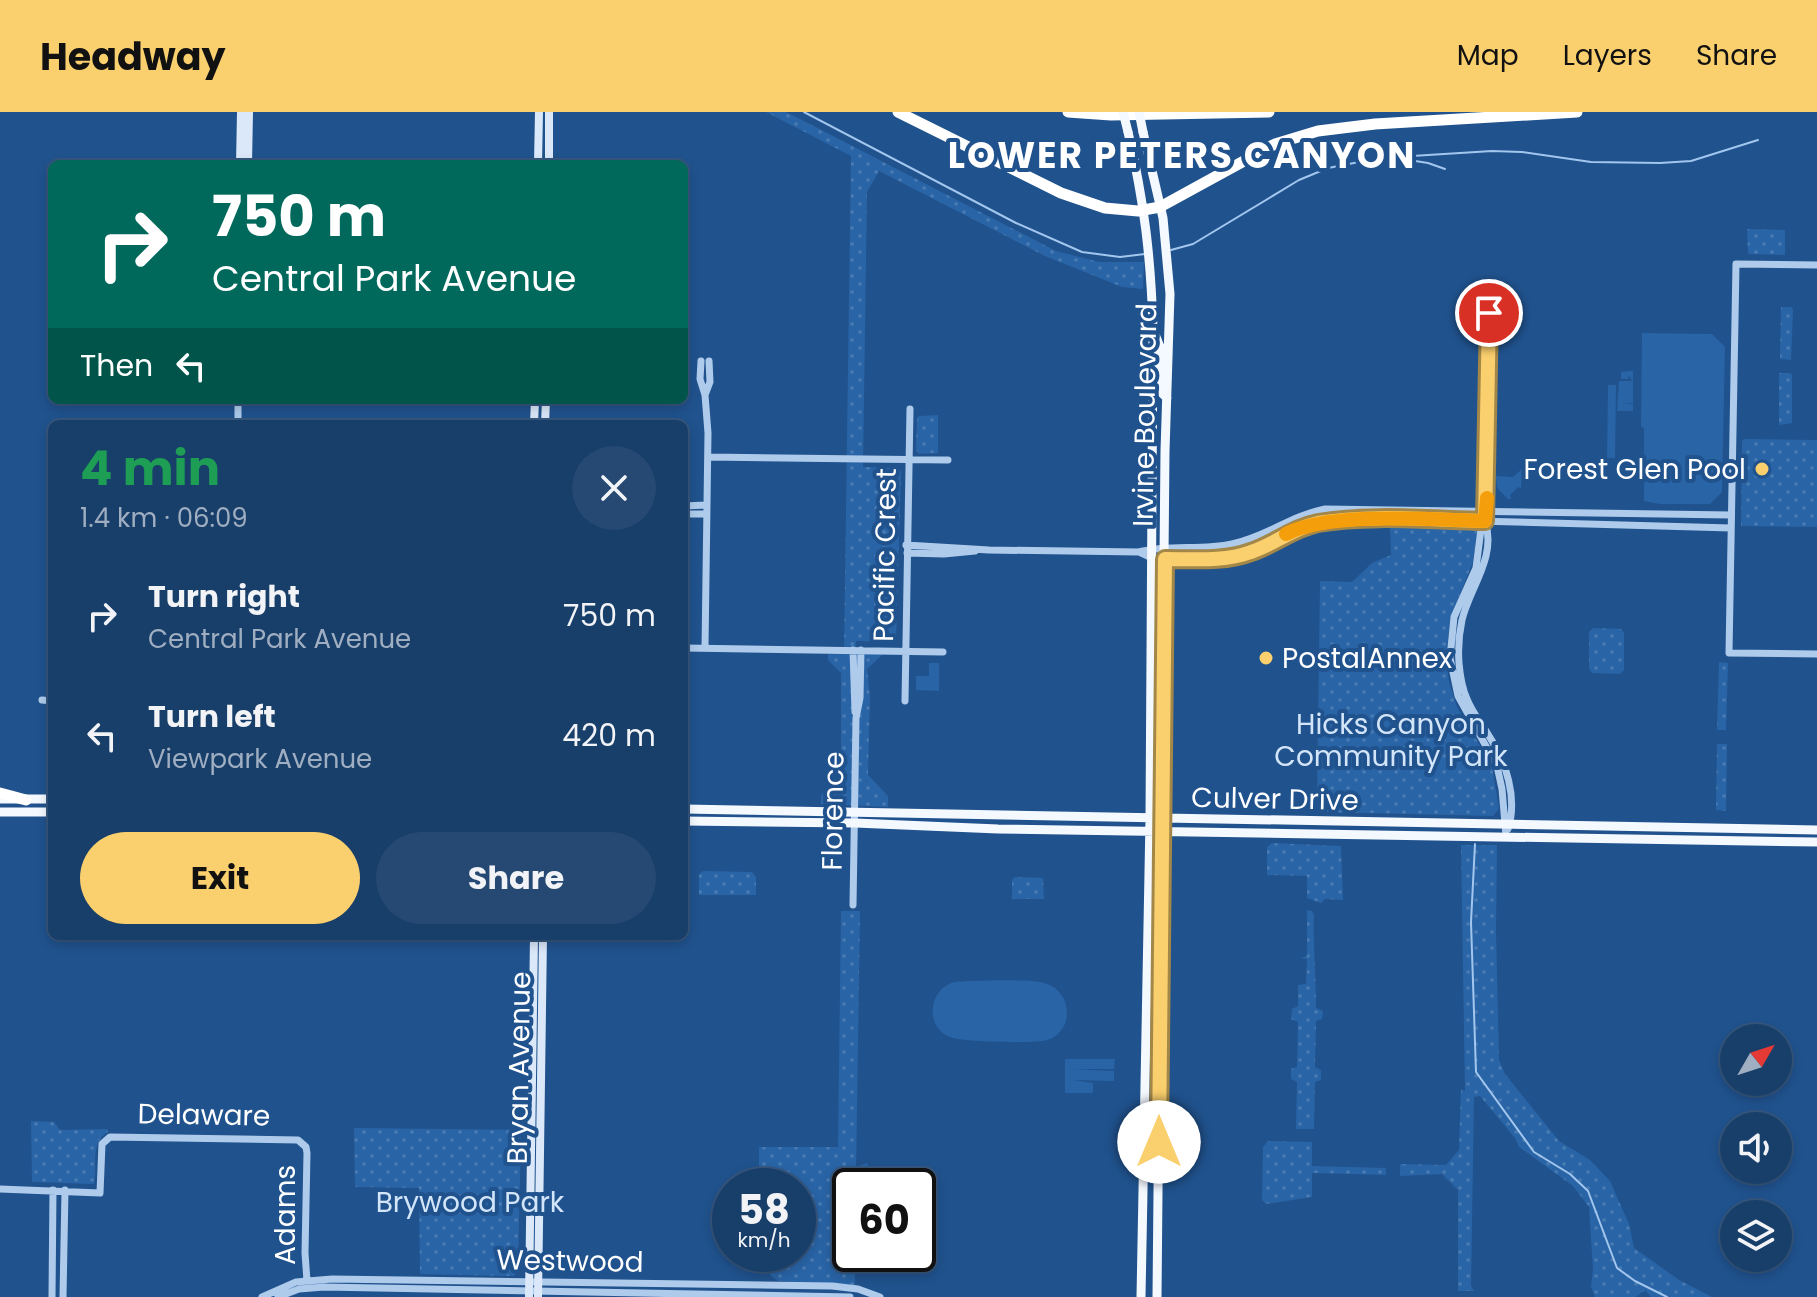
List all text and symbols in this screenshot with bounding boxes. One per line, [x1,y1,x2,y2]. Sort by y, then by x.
text: Headway [40,30,226,83]
text: Map [1457,36,1519,75]
text: Layers [1563,36,1652,75]
text: Share [1696,36,1777,75]
district label: LOWER PETERS CANYON [948,130,1416,181]
text: 750 m [212,177,386,256]
icon: right [80,192,184,296]
text: Central Park Avenue [212,253,576,304]
pin [1455,279,1523,347]
icon: arrive [1467,291,1511,335]
street label: Irvine Boulevard [1124,303,1166,527]
text: Then [80,344,153,387]
icon: left [169,344,213,388]
text: 4 min [80,435,220,502]
button: close [572,446,656,530]
place label: Forest Glen Pool [1524,450,1746,489]
marker: Forest Glen Pool [1753,460,1771,478]
street label: Pacific Crest [864,468,906,642]
text: 1.4 km · 06:09 [80,500,248,536]
text: Turn right [148,575,300,618]
icon: right [80,594,124,638]
text: 750 m [563,594,656,637]
text: Central Park Avenue [148,621,411,657]
place label: PostalAnnex [1282,639,1453,678]
marker: PostalAnnex [1257,649,1275,667]
text: Turn left [148,695,276,738]
park label: Hicks Canyon Community Park [1274,705,1508,776]
icon: left [80,714,124,758]
text: 420 m [562,714,656,757]
text: Viewpark Avenue [148,741,372,777]
street label: Florence [812,751,854,871]
street label: Culver Drive [1191,778,1359,820]
button: Exit [80,832,360,924]
button: Share [376,832,656,924]
street label: Bryan Avenue [498,971,540,1165]
north arrow [1720,1024,1792,1096]
map controls [1720,1024,1792,1272]
street label: Delaware [137,1094,271,1136]
position arrow [1117,1100,1201,1184]
button: sound [1720,1112,1792,1184]
street label: Adams [266,1165,305,1265]
speed limit sign: 60 [832,1168,936,1272]
text: 58 [738,1182,790,1238]
park label: Brywood Park [376,1183,565,1222]
button: layers [1720,1200,1792,1272]
text: km/h [737,1226,791,1254]
street label: Westwood [496,1240,644,1282]

